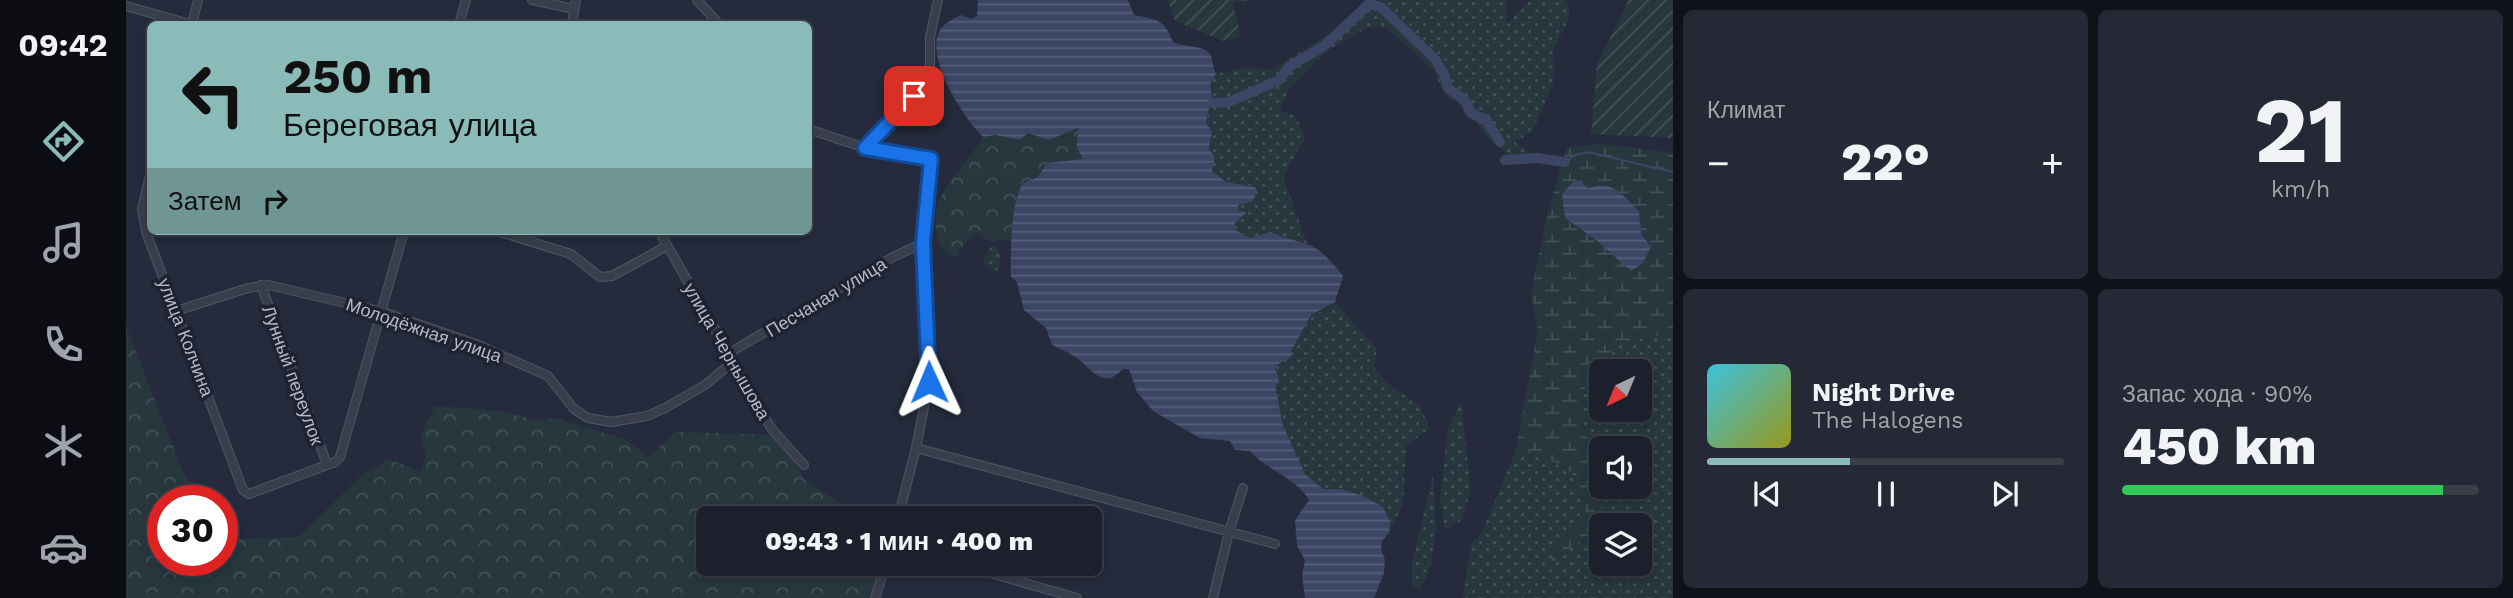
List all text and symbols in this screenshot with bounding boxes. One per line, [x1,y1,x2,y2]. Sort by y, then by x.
text: 09:42 [18,26,108,64]
text: 250 m [283,47,432,105]
icon: left [168,49,259,140]
pin [884,66,944,126]
icon: arrive [895,77,933,115]
text: 21 [2254,77,2347,184]
text: Климат [1707,97,1785,124]
text: Береговая улица [283,106,537,144]
icon: directions [39,117,88,166]
text: 22° [1841,132,1930,193]
text: − [1707,141,1730,185]
text: + [2041,141,2064,185]
text: km/h [2271,176,2330,203]
icon: right [256,182,294,220]
text: Затем [168,186,242,216]
icon: music [39,218,88,267]
street label: Песчаная улица [762,252,891,341]
street label: улица Колчина [154,275,219,400]
street label: улица Чернышова [679,279,775,424]
street label: Молодёжная улица [344,294,505,367]
street label: Лунный переулок [258,302,328,448]
icon: phone [39,320,88,369]
position arrow [892,345,966,419]
north arrow [1589,359,1652,422]
map controls [1589,359,1652,576]
text: Night Drive [1812,377,1955,407]
text: Запас хода · 90% [2122,381,2312,408]
text: The Halogens [1812,407,1963,434]
text: 450 km [2122,416,2316,477]
icon: climate [39,421,88,470]
button: sound [1589,436,1652,499]
icon: previous [1748,475,1786,513]
icon: pause [1867,475,1905,513]
icon: next [1986,475,2024,513]
speed limit sign: 30 [147,485,238,576]
button: layers [1589,513,1652,576]
icon: car [39,523,88,572]
text: 09:43 · 1 мин · 400 m [765,526,1033,556]

